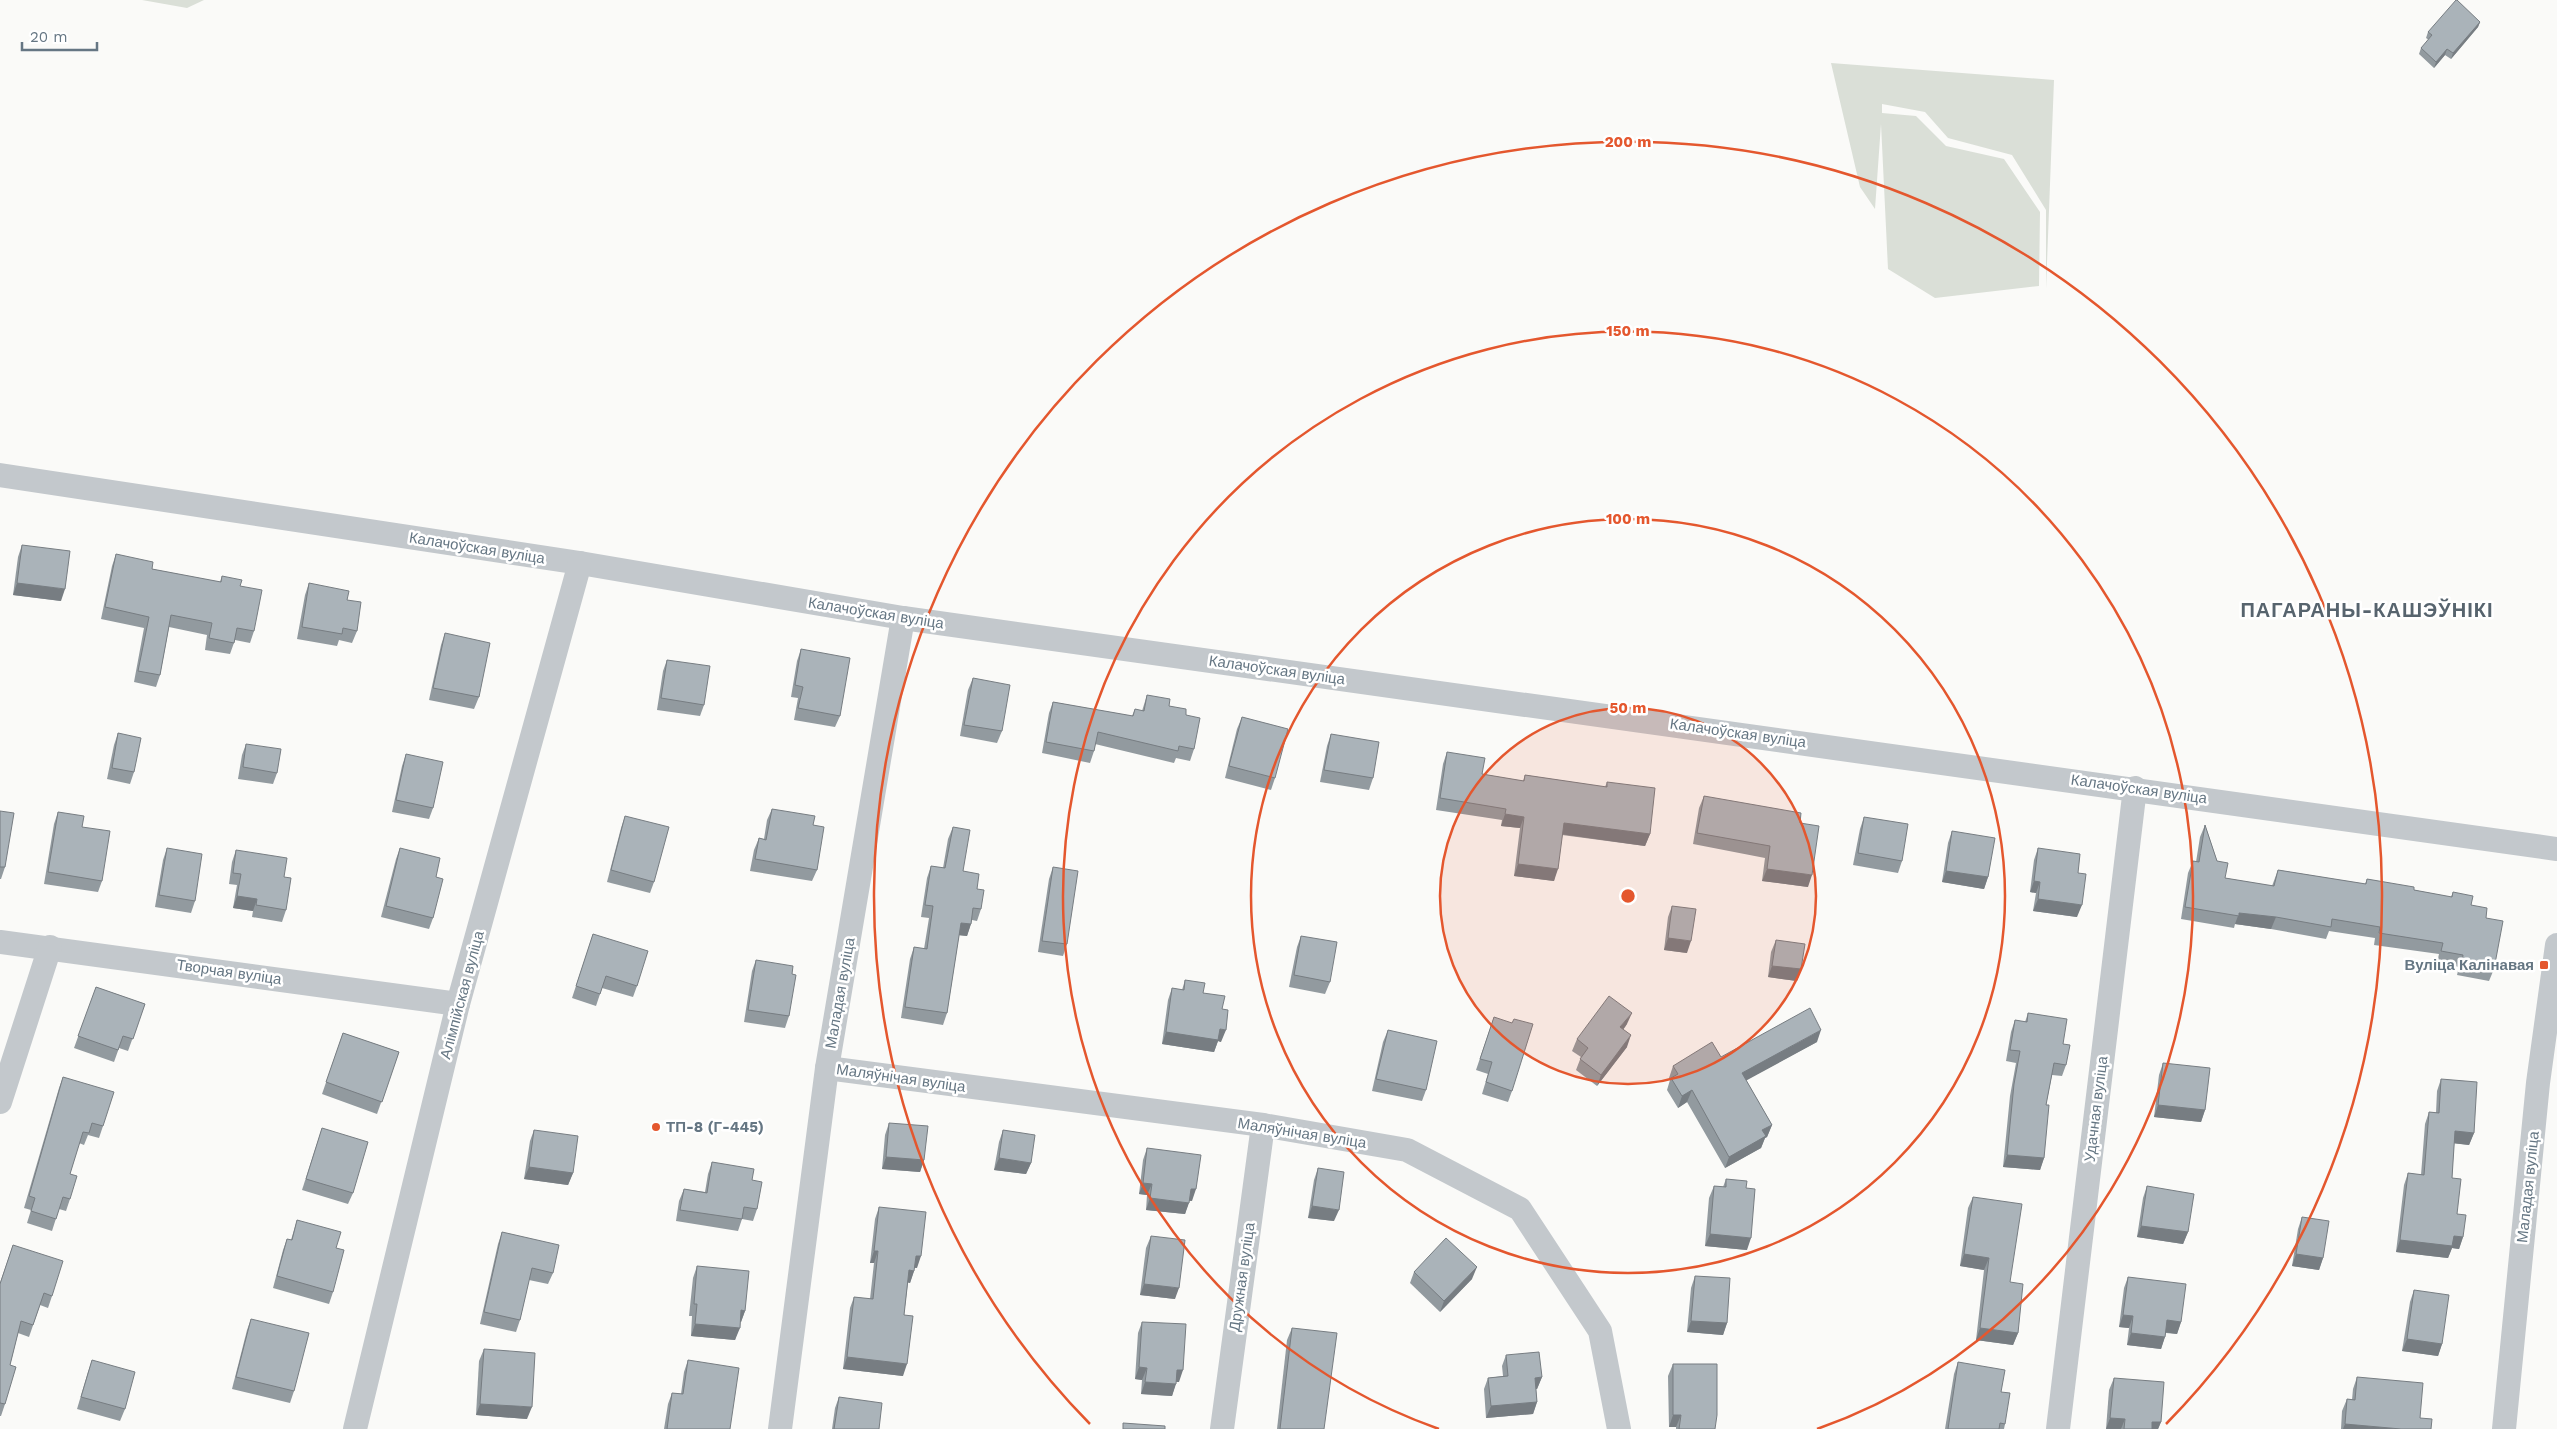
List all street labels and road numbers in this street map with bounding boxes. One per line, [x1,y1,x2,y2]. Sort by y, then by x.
street label: Калачоўская вуліца [408,528,547,568]
street label: Калачоўская вуліца [807,593,946,633]
street label: Калачоўская вуліца [1208,652,1347,689]
street label: Калачоўская вуліца [1669,715,1808,752]
street label: Калачоўская вуліца [2070,771,2209,808]
street label: Алімпійская вуліца [436,928,488,1061]
street label: Маладая вуліца [821,936,859,1050]
street label: Творчая вуліца [175,956,283,988]
street label: Удачная вуліца [2081,1054,2112,1163]
street label: Маляўнічая вуліца [835,1060,967,1096]
street label: Маляўнічая вуліца [1236,1114,1368,1152]
street label: Маладая вуліца [2513,1130,2543,1244]
street label: Дружная вуліца [1225,1221,1259,1333]

